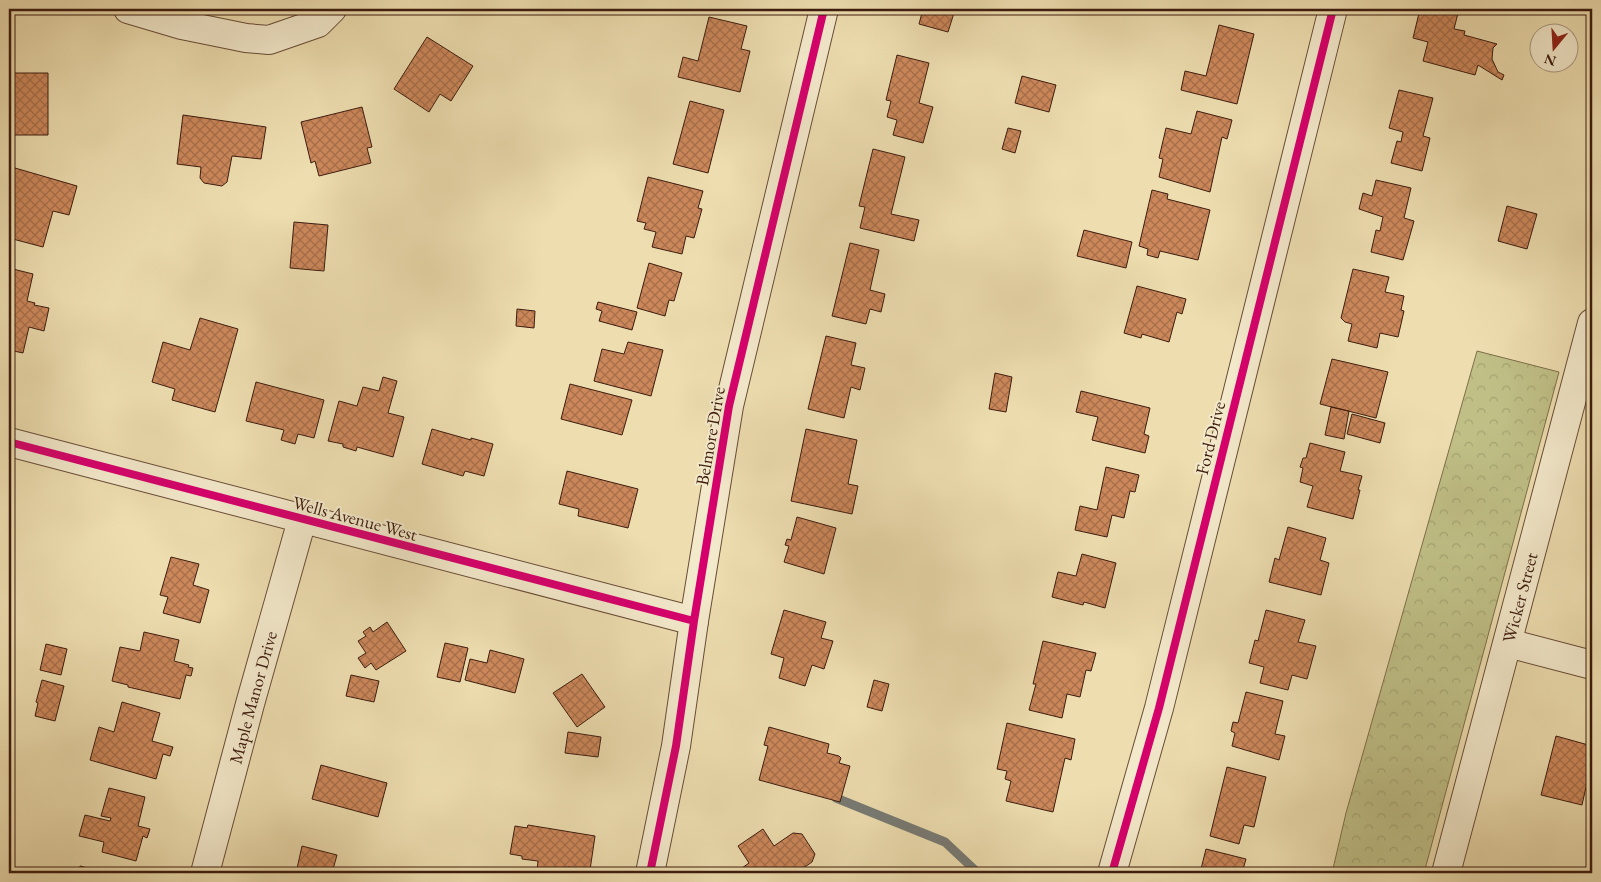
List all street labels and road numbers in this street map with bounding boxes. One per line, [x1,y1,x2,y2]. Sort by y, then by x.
street label: Belmore Drive [690,385,730,487]
street label: Ford Drive [1190,399,1230,477]
street label: Wells Avenue West [290,490,420,546]
street label: Wicker Street [1496,550,1542,645]
street label: Maple Manor Drive [223,628,282,766]

